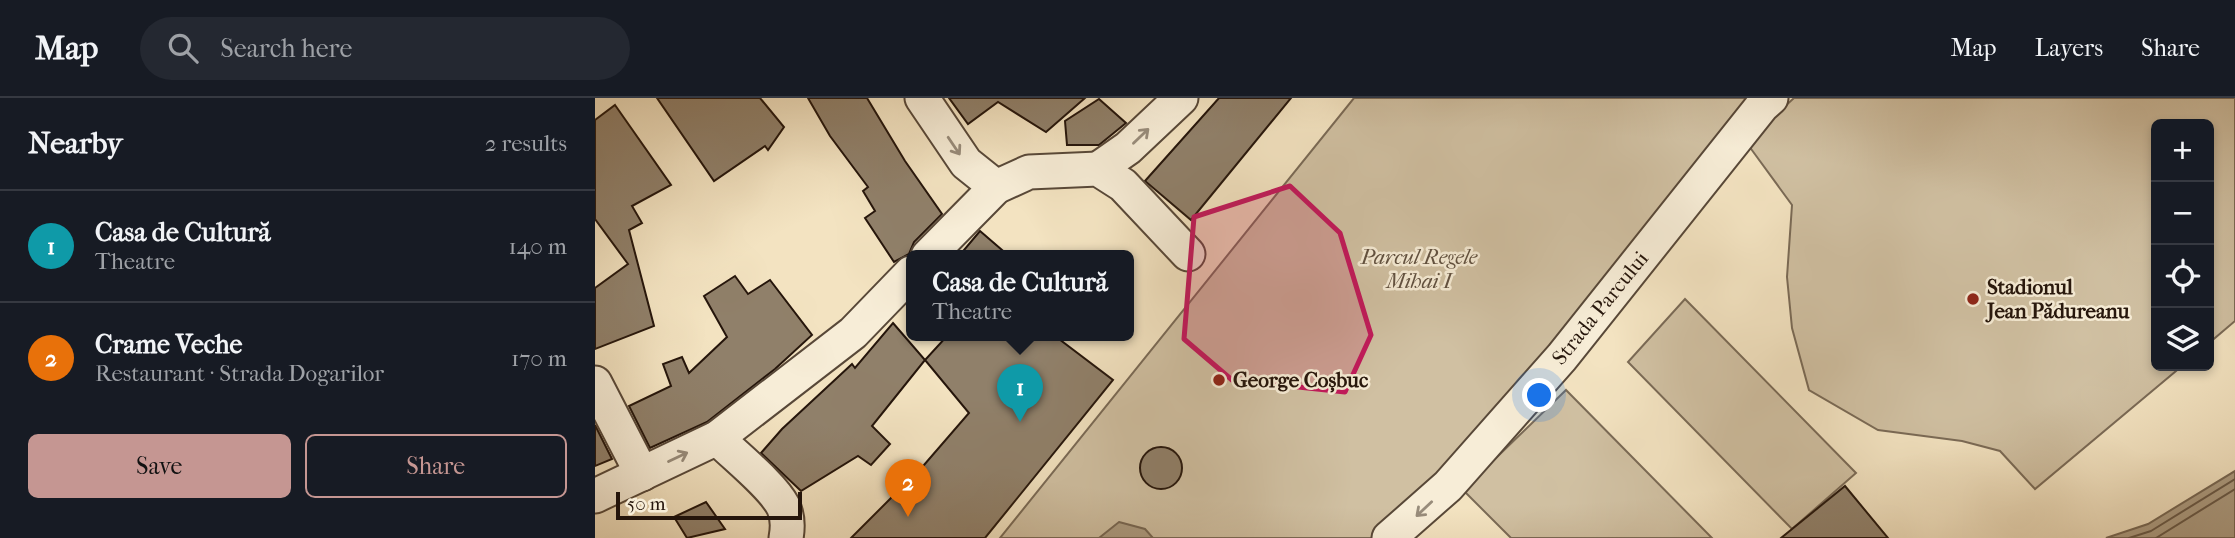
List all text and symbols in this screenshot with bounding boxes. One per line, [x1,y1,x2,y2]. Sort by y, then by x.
search box [140,17,630,80]
text: Map [35,29,98,68]
icon: search [164,29,202,67]
text: Search here [220,33,352,64]
text: Map [1951,34,1997,62]
text: Layers [2035,34,2103,62]
text: Share [2141,34,2200,62]
map controls [2151,119,2214,371]
button: + [2151,119,2214,182]
text: Nearby [28,126,123,161]
one-way arrow [1133,127,1150,144]
text: 2 results [485,130,567,157]
one-way arrow [947,136,961,156]
button: − [2151,182,2214,245]
text: Casa de Cultură [95,217,271,248]
text: 1 [47,233,55,260]
text: 140 m [508,233,567,260]
park label: Parcul Regele Mihai I [1360,245,1478,293]
button: locate [2151,245,2214,308]
street label: Strada Parcului [1547,247,1653,369]
text: Theatre [95,248,175,275]
popup [906,250,1134,341]
text: Casa de Cultură [932,267,1108,298]
place label: Stadionul Jean Pădureanu [1985,275,2130,323]
marker: Stadionul Jean Pădureanu [1965,291,1981,307]
text: Theatre [932,298,1012,325]
button: layers [2151,308,2214,371]
text: Crame Veche [95,329,242,360]
text: 2 [45,345,57,372]
text: 170 m [511,345,567,372]
text: Restaurant · Strada Dogarilor [95,360,384,387]
pin: 1 [997,364,1043,422]
place label: George Coșbuc [1233,368,1368,393]
marker: George Coșbuc [1211,372,1227,388]
your location [1522,378,1556,412]
button: Save [28,434,291,498]
button: Share [305,434,567,498]
one-way arrow [667,449,688,463]
pin: 2 [885,459,931,517]
scale bar [616,489,801,521]
text: 50 m [627,493,666,515]
one-way arrow [1415,501,1433,517]

